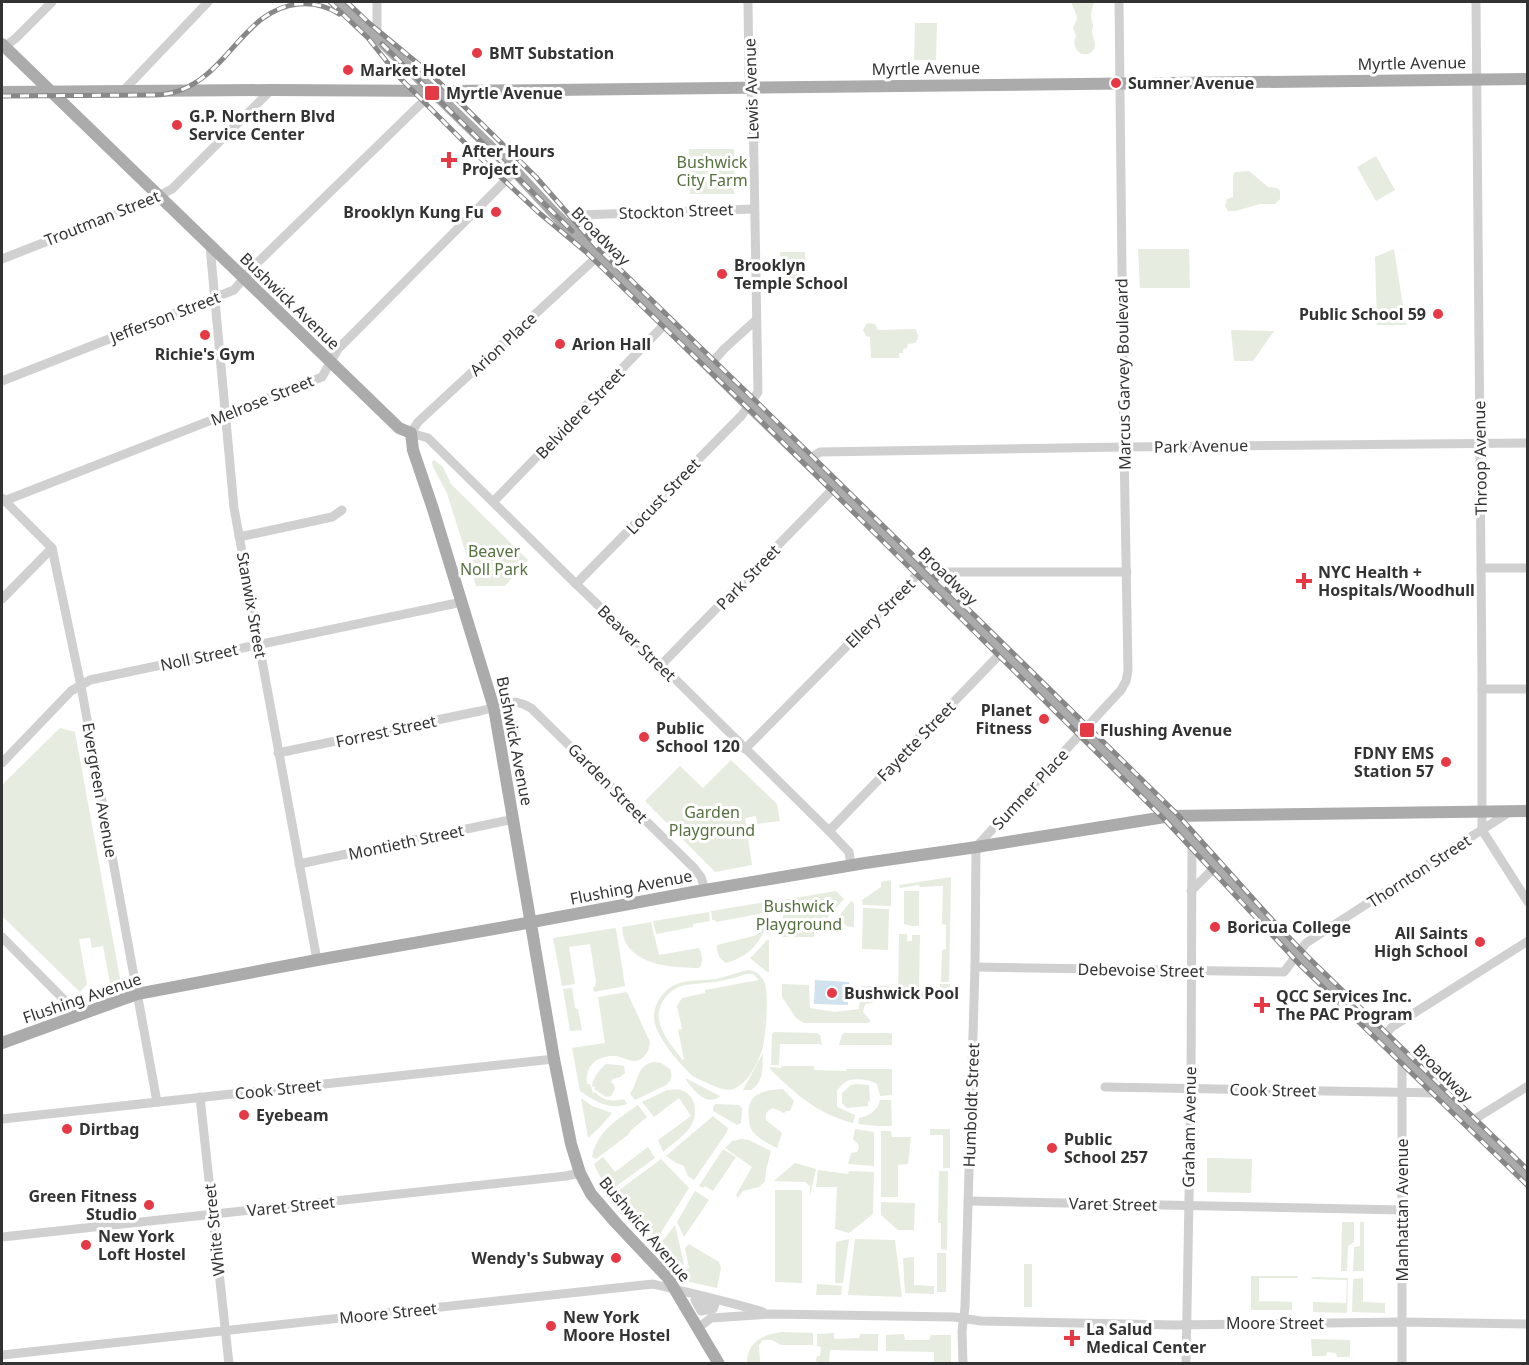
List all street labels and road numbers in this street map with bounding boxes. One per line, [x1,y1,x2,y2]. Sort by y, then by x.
street label: Lewis Avenue [738,38,764,140]
street label: Myrtle Avenue [1358,51,1466,75]
street label: Myrtle Avenue [872,56,980,80]
street label: Troutman Street [41,185,163,251]
street label: Stockton Street [618,198,734,224]
street label: Broadway [567,202,636,271]
street label: Bushwick Avenue [235,248,345,354]
street label: Marcus Garvey Boulevard [1110,278,1136,470]
street label: Jefferson Street [105,286,223,349]
street label: Arion Place [465,307,541,381]
street label: Belvidere Street [531,362,629,463]
street label: Melrose Street [207,369,317,431]
street label: Throop Avenue [1468,401,1492,515]
street label: Park Avenue [1154,434,1248,458]
street label: Locust Street [621,453,705,539]
street label: Park Street [711,539,785,614]
street label: Broadway [913,542,983,611]
street label: Stanwix Street [232,550,272,660]
street label: Ellery Street [840,573,920,653]
street label: Beaver Street [593,600,681,686]
street label: Noll Street [158,638,240,676]
street label: Bushwick Avenue [492,675,538,807]
street label: Fayette Street [872,696,960,786]
street label: Forrest Street [334,710,438,752]
street label: Evergreen Avenue [77,721,123,859]
street label: Garden Street [563,738,653,828]
street label: Sumner Place [987,744,1073,834]
street label: Montieth Street [346,819,466,865]
street label: Thornton Street [1363,829,1475,913]
street label: Flushing Avenue [568,864,694,910]
street label: Debevoise Street [1077,958,1205,982]
street label: Flushing Avenue [20,967,144,1029]
street label: Broadway [1408,1039,1478,1108]
street label: Humboldt Street [958,1042,984,1168]
street label: Graham Avenue [1177,1066,1201,1188]
street label: Cook Street [234,1073,323,1104]
street label: Cook Street [1229,1078,1317,1102]
street label: Manhattan Avenue [1391,1139,1413,1282]
street label: Bushwick Avenue [594,1172,696,1286]
street label: White Street [198,1183,230,1277]
street label: Varet Street [246,1190,336,1222]
street label: Varet Street [1069,1192,1157,1216]
street label: Moore Street [338,1297,438,1329]
street label: Moore Street [1226,1312,1324,1334]

